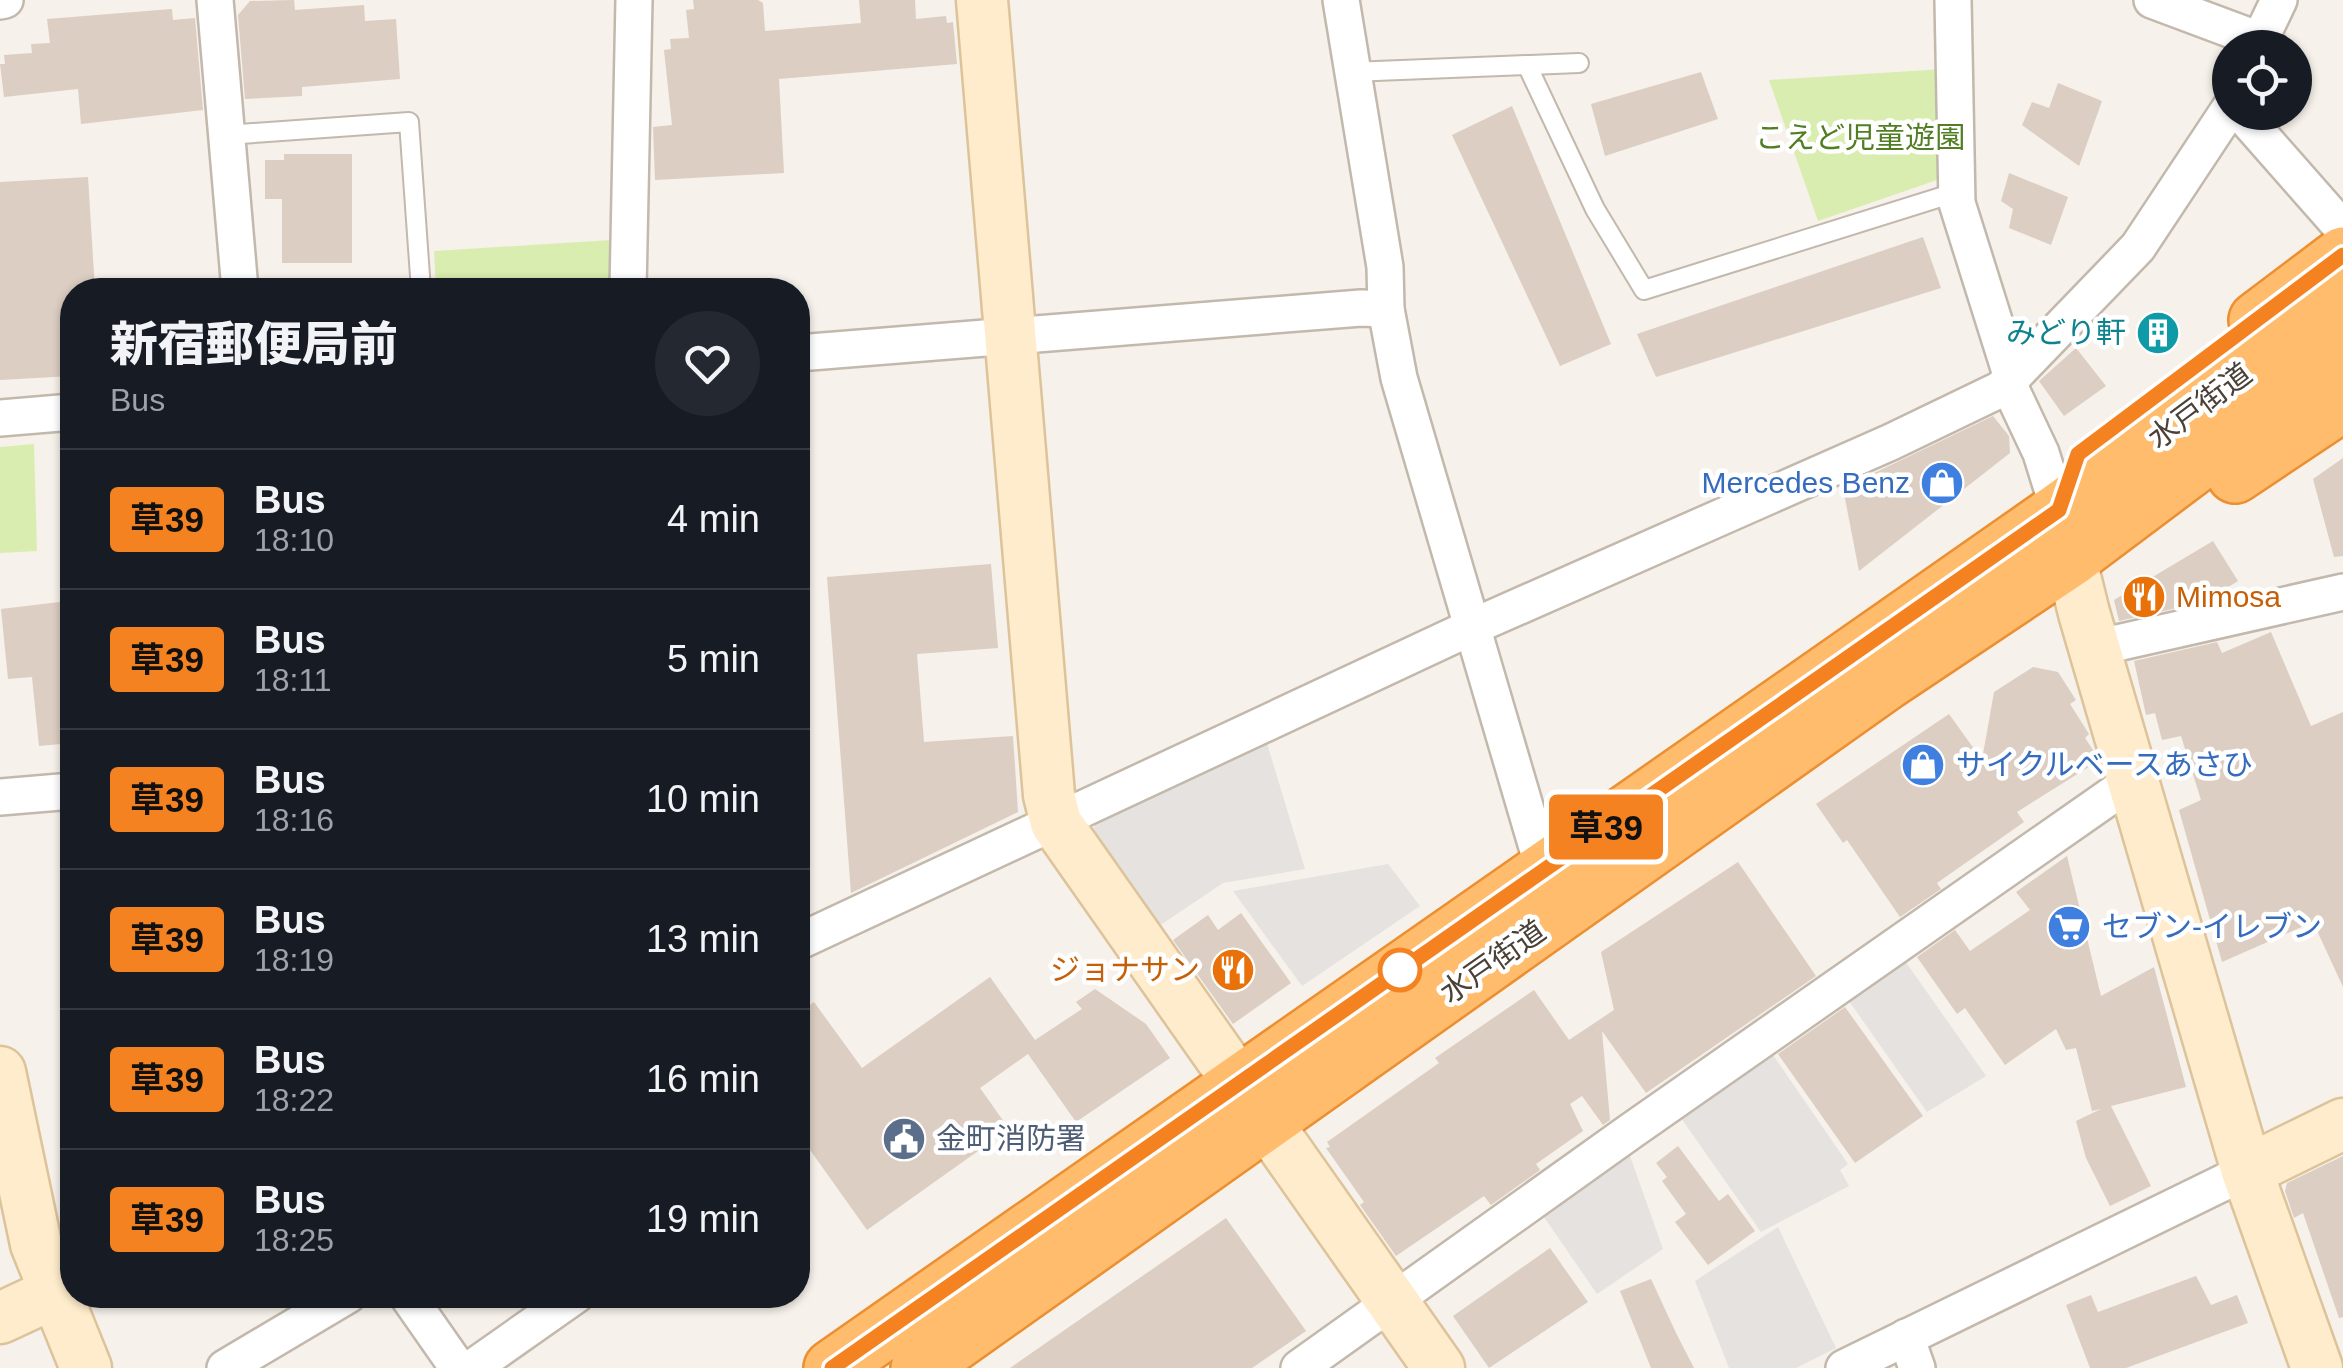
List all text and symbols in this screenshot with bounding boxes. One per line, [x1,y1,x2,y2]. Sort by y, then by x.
map controls [2212,30,2312,130]
button: locate [2212,30,2312,130]
park label: こえど児童遊園 [1755,121,1965,154]
building icon: みどり軒 [2135,310,2181,356]
button: heart [655,311,760,416]
place label: みどり軒 [2006,316,2126,349]
text: 新宿郵便局前 [110,318,398,371]
street label: 水戸街道 [2142,356,2258,455]
text: Bus [110,382,165,418]
shop icon: Mercedes Benz [1919,460,1965,506]
place label: Mercedes Benz [1702,466,1910,499]
text: Bus [254,479,326,521]
text: 4 min [667,498,760,540]
text: 草39 [130,500,204,539]
text: 18:10 [254,522,334,558]
restaurant icon: Mimosa [2121,574,2167,620]
place label: Mimosa [2176,580,2281,613]
text: Bus [254,619,326,661]
text: 5 min [667,638,760,680]
text: 草39 [130,640,204,679]
text: 18:11 [254,662,332,698]
shop icon: サイクルベースあさひ [1900,742,1946,788]
place label: サイクルベースあさひ [1956,748,2253,781]
text: Bus [254,759,326,801]
text: 10 min [646,778,760,820]
text: 草39 [130,780,204,819]
line badge: 草39 [1548,794,1664,860]
text: 18:16 [254,802,334,838]
text: 草39 [1569,808,1643,847]
text: Bus [254,899,326,941]
supermarket icon: セブン-イレブン [2046,904,2092,950]
place label: セブン-イレブン [2102,910,2322,943]
street label: 水戸街道 [1434,914,1551,1010]
text: 13 min [646,918,760,960]
text: 草39 [130,920,204,959]
text: 18:19 [254,942,334,978]
restaurant icon: ジョナサン [1210,947,1256,993]
unlabelled marker [1379,949,1421,991]
place label: ジョナサン [1050,953,1200,986]
text: Bus [254,1039,326,1081]
text: 16 min [646,1058,760,1100]
text: 草39 [130,1060,204,1099]
text: 18:22 [254,1082,334,1118]
public building icon: 金町消防署 [881,1116,927,1162]
place label: 金町消防署 [936,1122,1086,1155]
text: Bus [254,1179,326,1221]
text: 19 min [646,1198,760,1240]
text: 草39 [130,1200,204,1239]
text: 18:25 [254,1222,334,1258]

